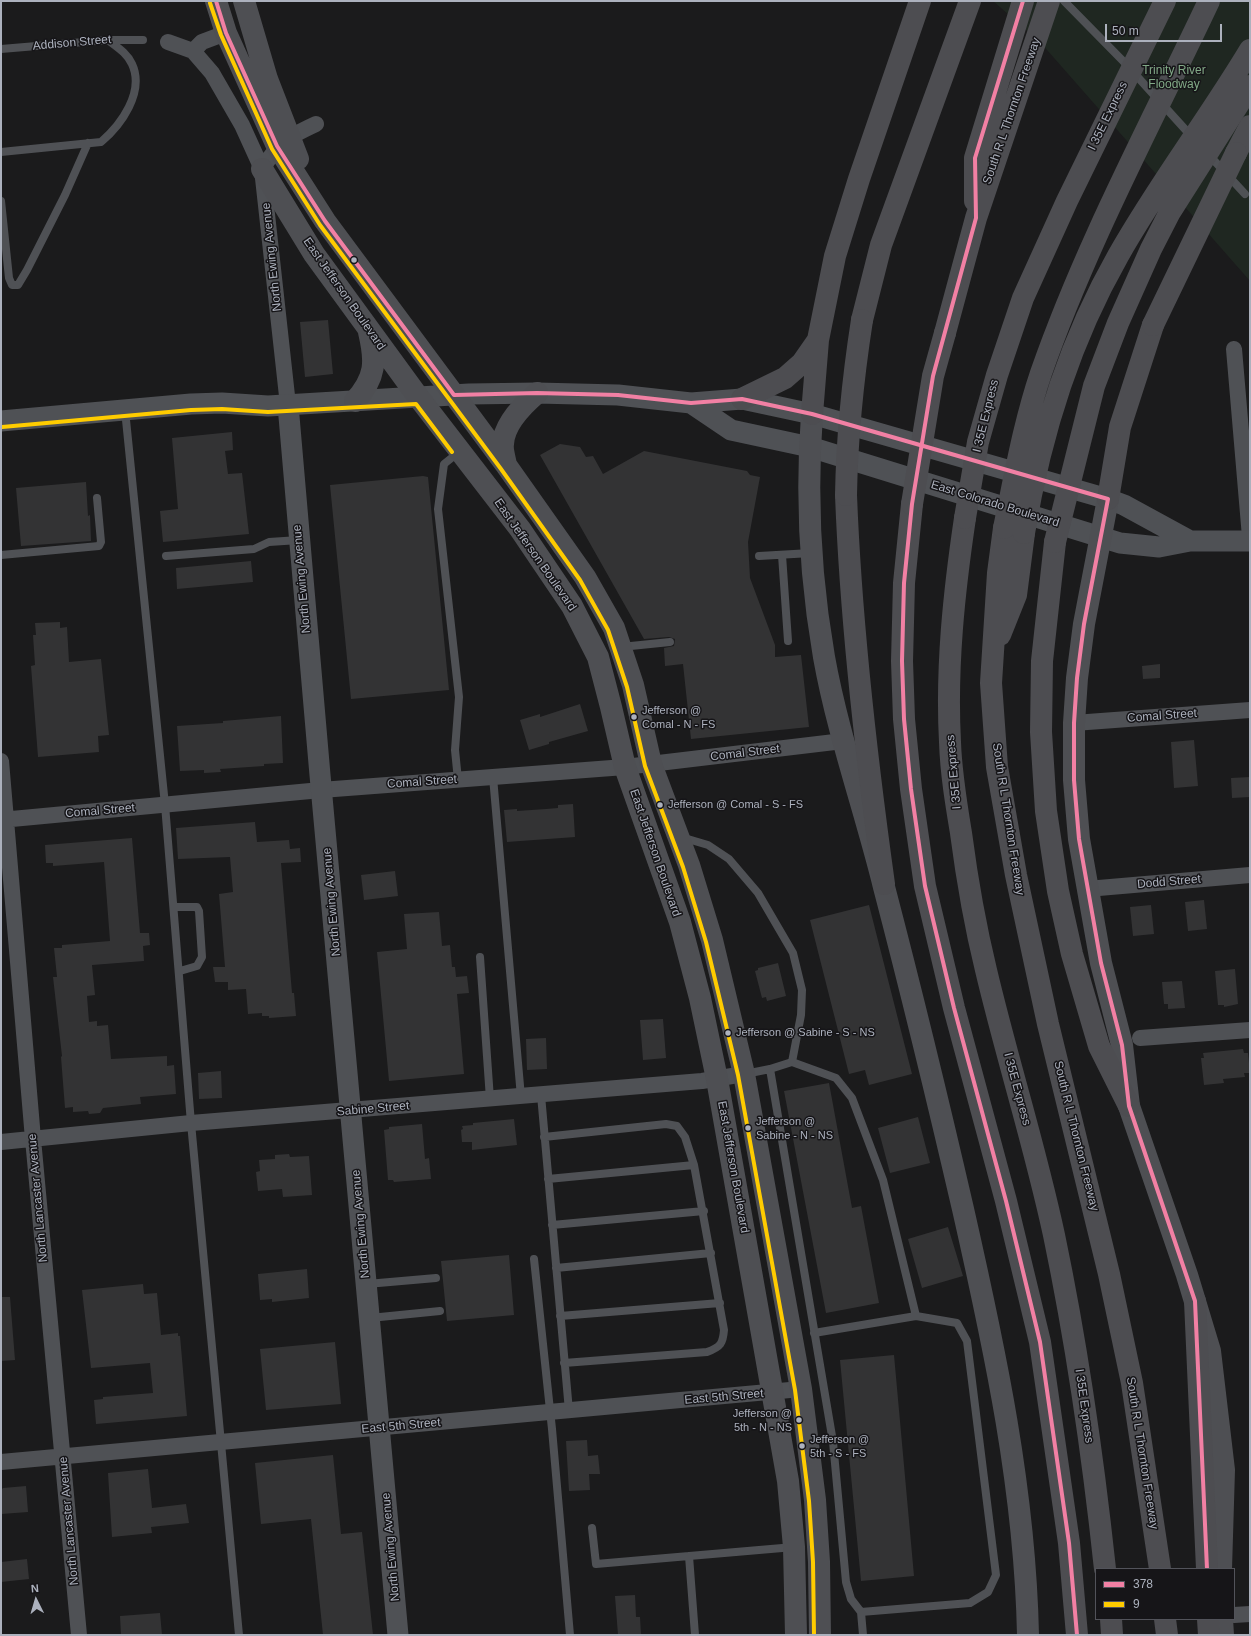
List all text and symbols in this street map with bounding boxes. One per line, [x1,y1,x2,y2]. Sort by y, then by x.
scale bar [1107,16,1224,42]
text: 50 m [1112,24,1139,38]
street label: Addison Street [32,32,112,54]
street label: South R L Thornton Freeway [980,36,1044,186]
park label: Trinity River Floodway [1142,64,1206,92]
street label: I 35E Express [1085,79,1131,153]
street label: North Ewing Avenue [259,202,285,312]
street label: East Jefferson Boulevard [300,235,388,353]
unlabelled marker [349,255,359,265]
street label: I 35E Express [970,378,1002,454]
street label: East Colorado Boulevard [929,478,1061,530]
street label: East Jefferson Boulevard [491,496,579,614]
street label: North Ewing Avenue [290,524,314,634]
place label: Jefferson @ Comal - N - FS [642,704,715,730]
street label: Comal Street [1127,706,1197,726]
marker: Jefferson @ Comal - N - FS [629,712,639,722]
street label: I 35E Express [944,734,964,810]
street label: Comal Street [709,742,781,764]
street label: South R L Thornton Freeway [989,742,1027,896]
street label: Comal Street [387,772,457,792]
street label: East Jefferson Boulevard [626,787,684,919]
place label: Jefferson @ Comal - S - FS [668,798,803,812]
marker: Jefferson @ Comal - S - FS [655,800,665,810]
street label: Comal Street [64,801,136,821]
street label: North Ewing Avenue [320,847,344,957]
street label: Dodd Street [1136,872,1202,892]
place label: Jefferson @ Sabine - S - NS [736,1026,875,1040]
marker: Jefferson @ Sabine - S - NS [723,1028,733,1038]
street label: I 35E Express [1000,1051,1034,1127]
street label: South R L Thornton Freeway [1050,1060,1102,1212]
street label: Sabine Street [336,1099,410,1119]
street label: East Jefferson Boulevard [714,1100,752,1234]
place label: Jefferson @ Sabine - N - NS [756,1115,833,1141]
marker: Jefferson @ Sabine - N - NS [743,1123,753,1133]
street label: North Lancaster Avenue [25,1133,51,1263]
street label: North Ewing Avenue [349,1169,373,1279]
street label: I 35E Express [1072,1368,1096,1444]
street label: South R L Thornton Freeway [1123,1376,1161,1530]
street label: East 5th Street [684,1386,764,1408]
place label: Jefferson @ 5th - N - NS [733,1407,792,1433]
street label: East 5th Street [361,1415,441,1437]
marker: Jefferson @ 5th - N - NS [794,1415,804,1425]
place label: Jefferson @ 5th - S - FS [810,1433,869,1459]
marker: Jefferson @ 5th - S - FS [797,1441,807,1451]
street label: North Lancaster Avenue [56,1456,82,1586]
street label: North Ewing Avenue [379,1492,403,1602]
legend [1095,1568,1235,1620]
text: 378 [1133,1577,1153,1591]
north arrow [16,1580,56,1620]
text: N [30,1582,39,1594]
text: 9 [1133,1597,1140,1611]

